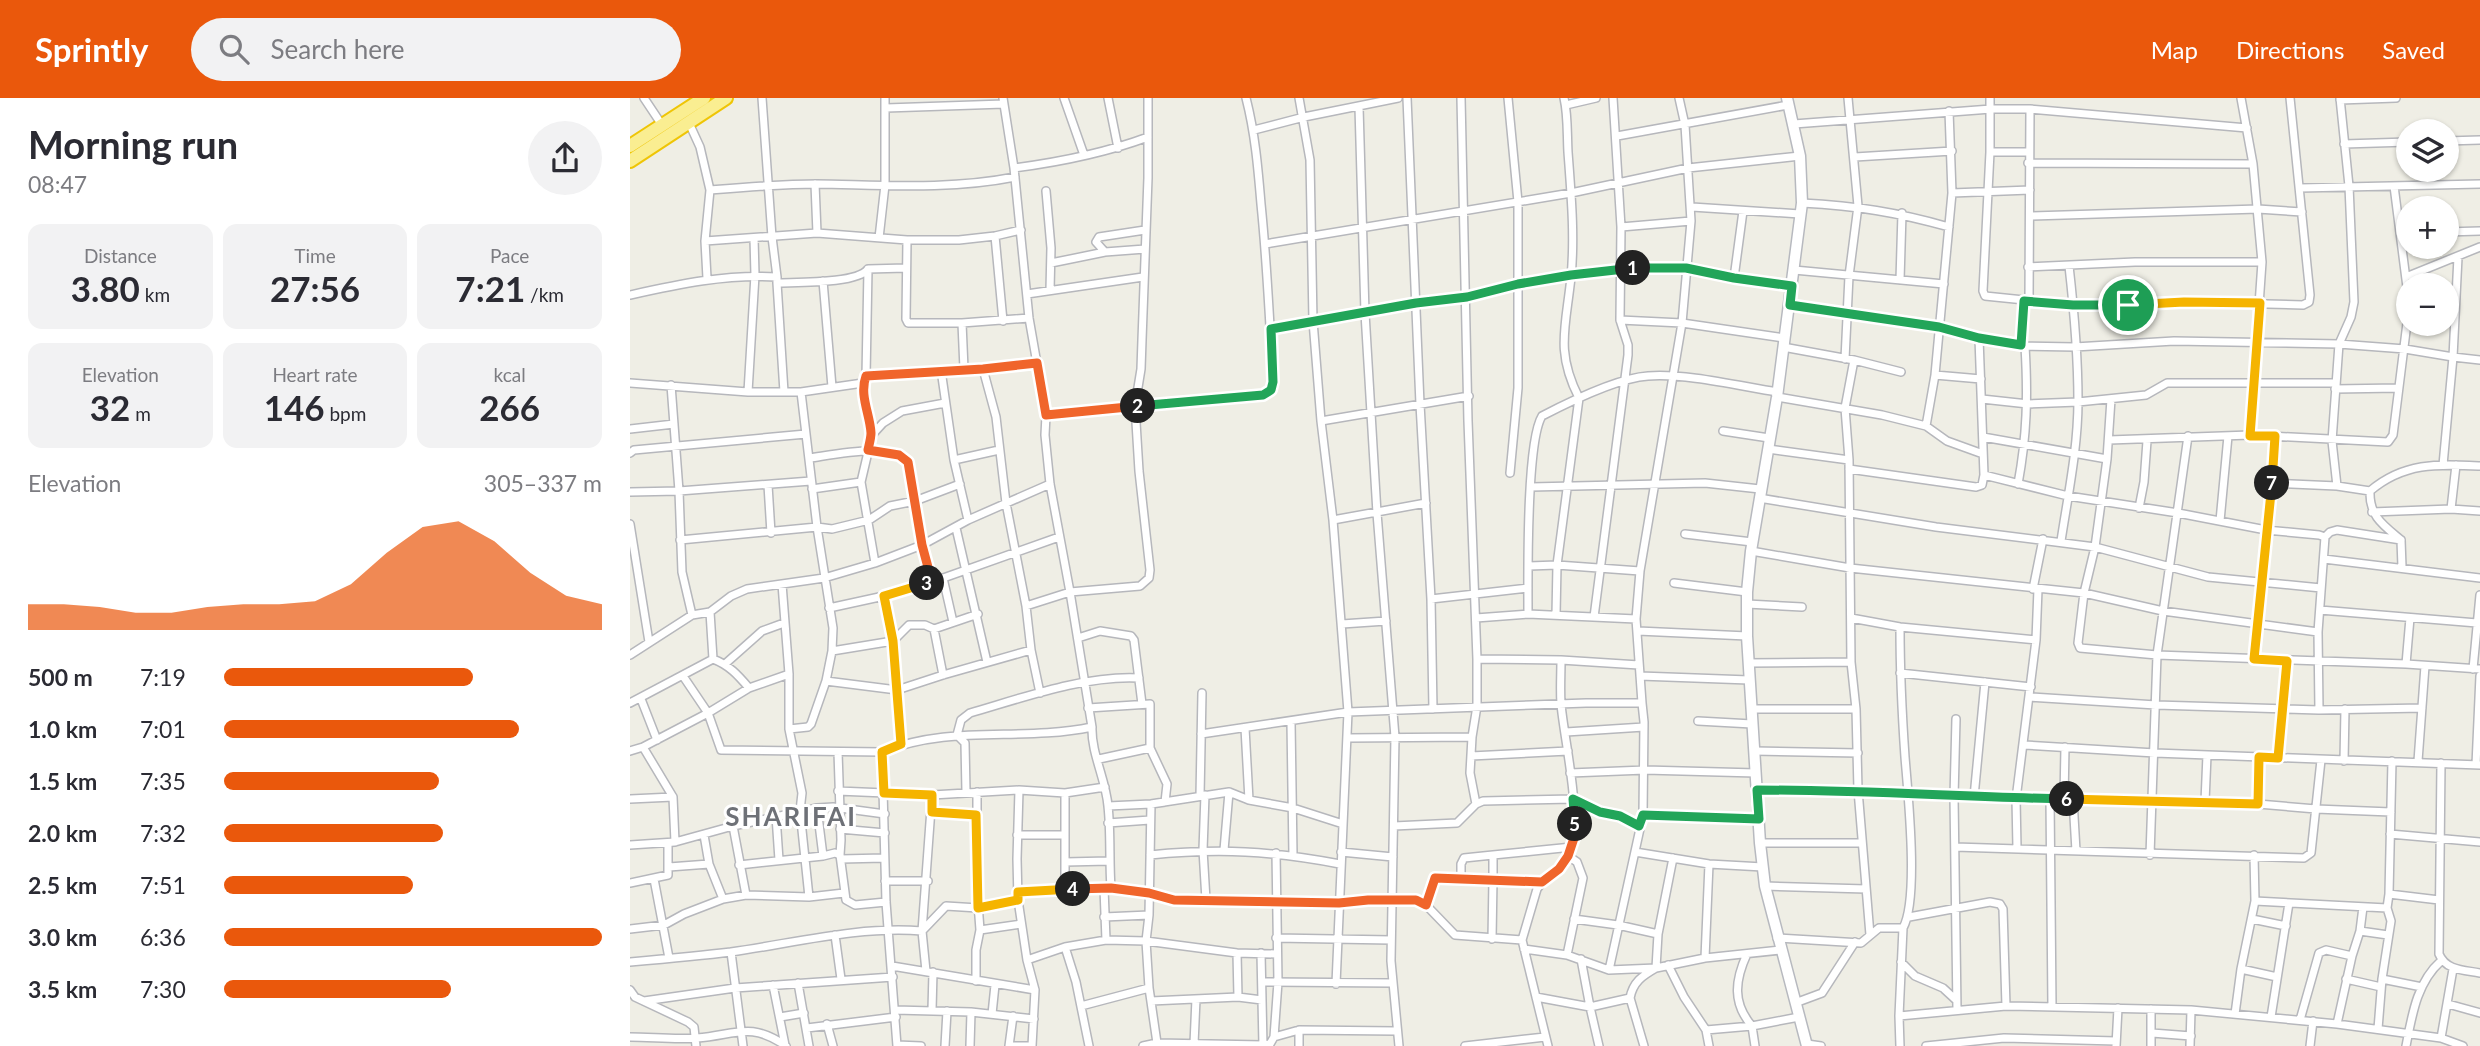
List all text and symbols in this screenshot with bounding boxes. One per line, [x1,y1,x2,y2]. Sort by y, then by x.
search box [191,18,681,81]
text: Sprintly [35,29,149,69]
icon: search [215,30,253,68]
text: Search here [271,33,405,65]
text: Map [2151,35,2198,64]
text: Directions [2236,35,2344,64]
text: Saved [2382,35,2445,64]
map controls [2396,119,2459,336]
button: layers [2396,119,2459,182]
text: Morning run [28,121,238,167]
button: share [528,121,602,195]
text: 08:47 [28,170,87,198]
button: + [2396,196,2459,259]
text: Distance [84,244,157,267]
text: Time [294,244,336,267]
text: Pace [490,244,529,267]
pin: 1 [1616,250,1650,286]
text: 1 [1627,256,1638,279]
text: 3.80 [71,267,140,309]
text: 27:56 [270,267,360,309]
text: 7:21 [455,267,525,309]
button: − [2396,273,2459,336]
pin [2098,275,2158,335]
text: km [140,283,170,306]
text: /km [525,283,564,306]
icon: arrive [2109,286,2147,324]
text: Elevation [82,363,159,386]
text: Heart rate [272,363,358,386]
text: kcal [494,363,526,386]
text: 32 [90,386,130,428]
text: 146 [264,386,325,428]
text: 266 [479,386,540,428]
pin: 2 [1120,388,1156,424]
text: 2 [1132,394,1143,417]
text: m [130,402,151,425]
text: bpm [325,402,366,425]
pin: 7 [2254,466,2290,500]
text: Elevation [28,469,121,497]
text: 305–337 m [484,469,602,497]
text: 7 [2266,471,2277,494]
pin: 3 [910,566,944,601]
text: 3 [921,571,932,594]
text: 500 m [28,663,93,691]
text: 7:19 [140,663,186,691]
text: 1.0 km [28,715,97,743]
text: 7:01 [140,715,186,743]
text: 1.5 km [28,767,97,795]
text: 7:35 [140,767,186,795]
pin: 6 [2050,782,2084,816]
text: 6 [2061,787,2072,810]
district label: SHARIFAI [725,800,857,832]
pin: 5 [1558,806,1592,842]
text: 5 [1569,812,1580,835]
text: 2.0 km [28,819,97,847]
text: 7:32 [140,819,186,847]
text: 2.5 km [28,871,97,899]
text: 7:51 [140,871,186,899]
pin: 4 [1056,872,1090,906]
text: 4 [1067,877,1078,900]
text: 3.0 km [28,923,97,951]
text: 6:36 [140,923,186,951]
text: 3.5 km [28,975,97,1003]
text: 7:30 [140,975,186,1003]

